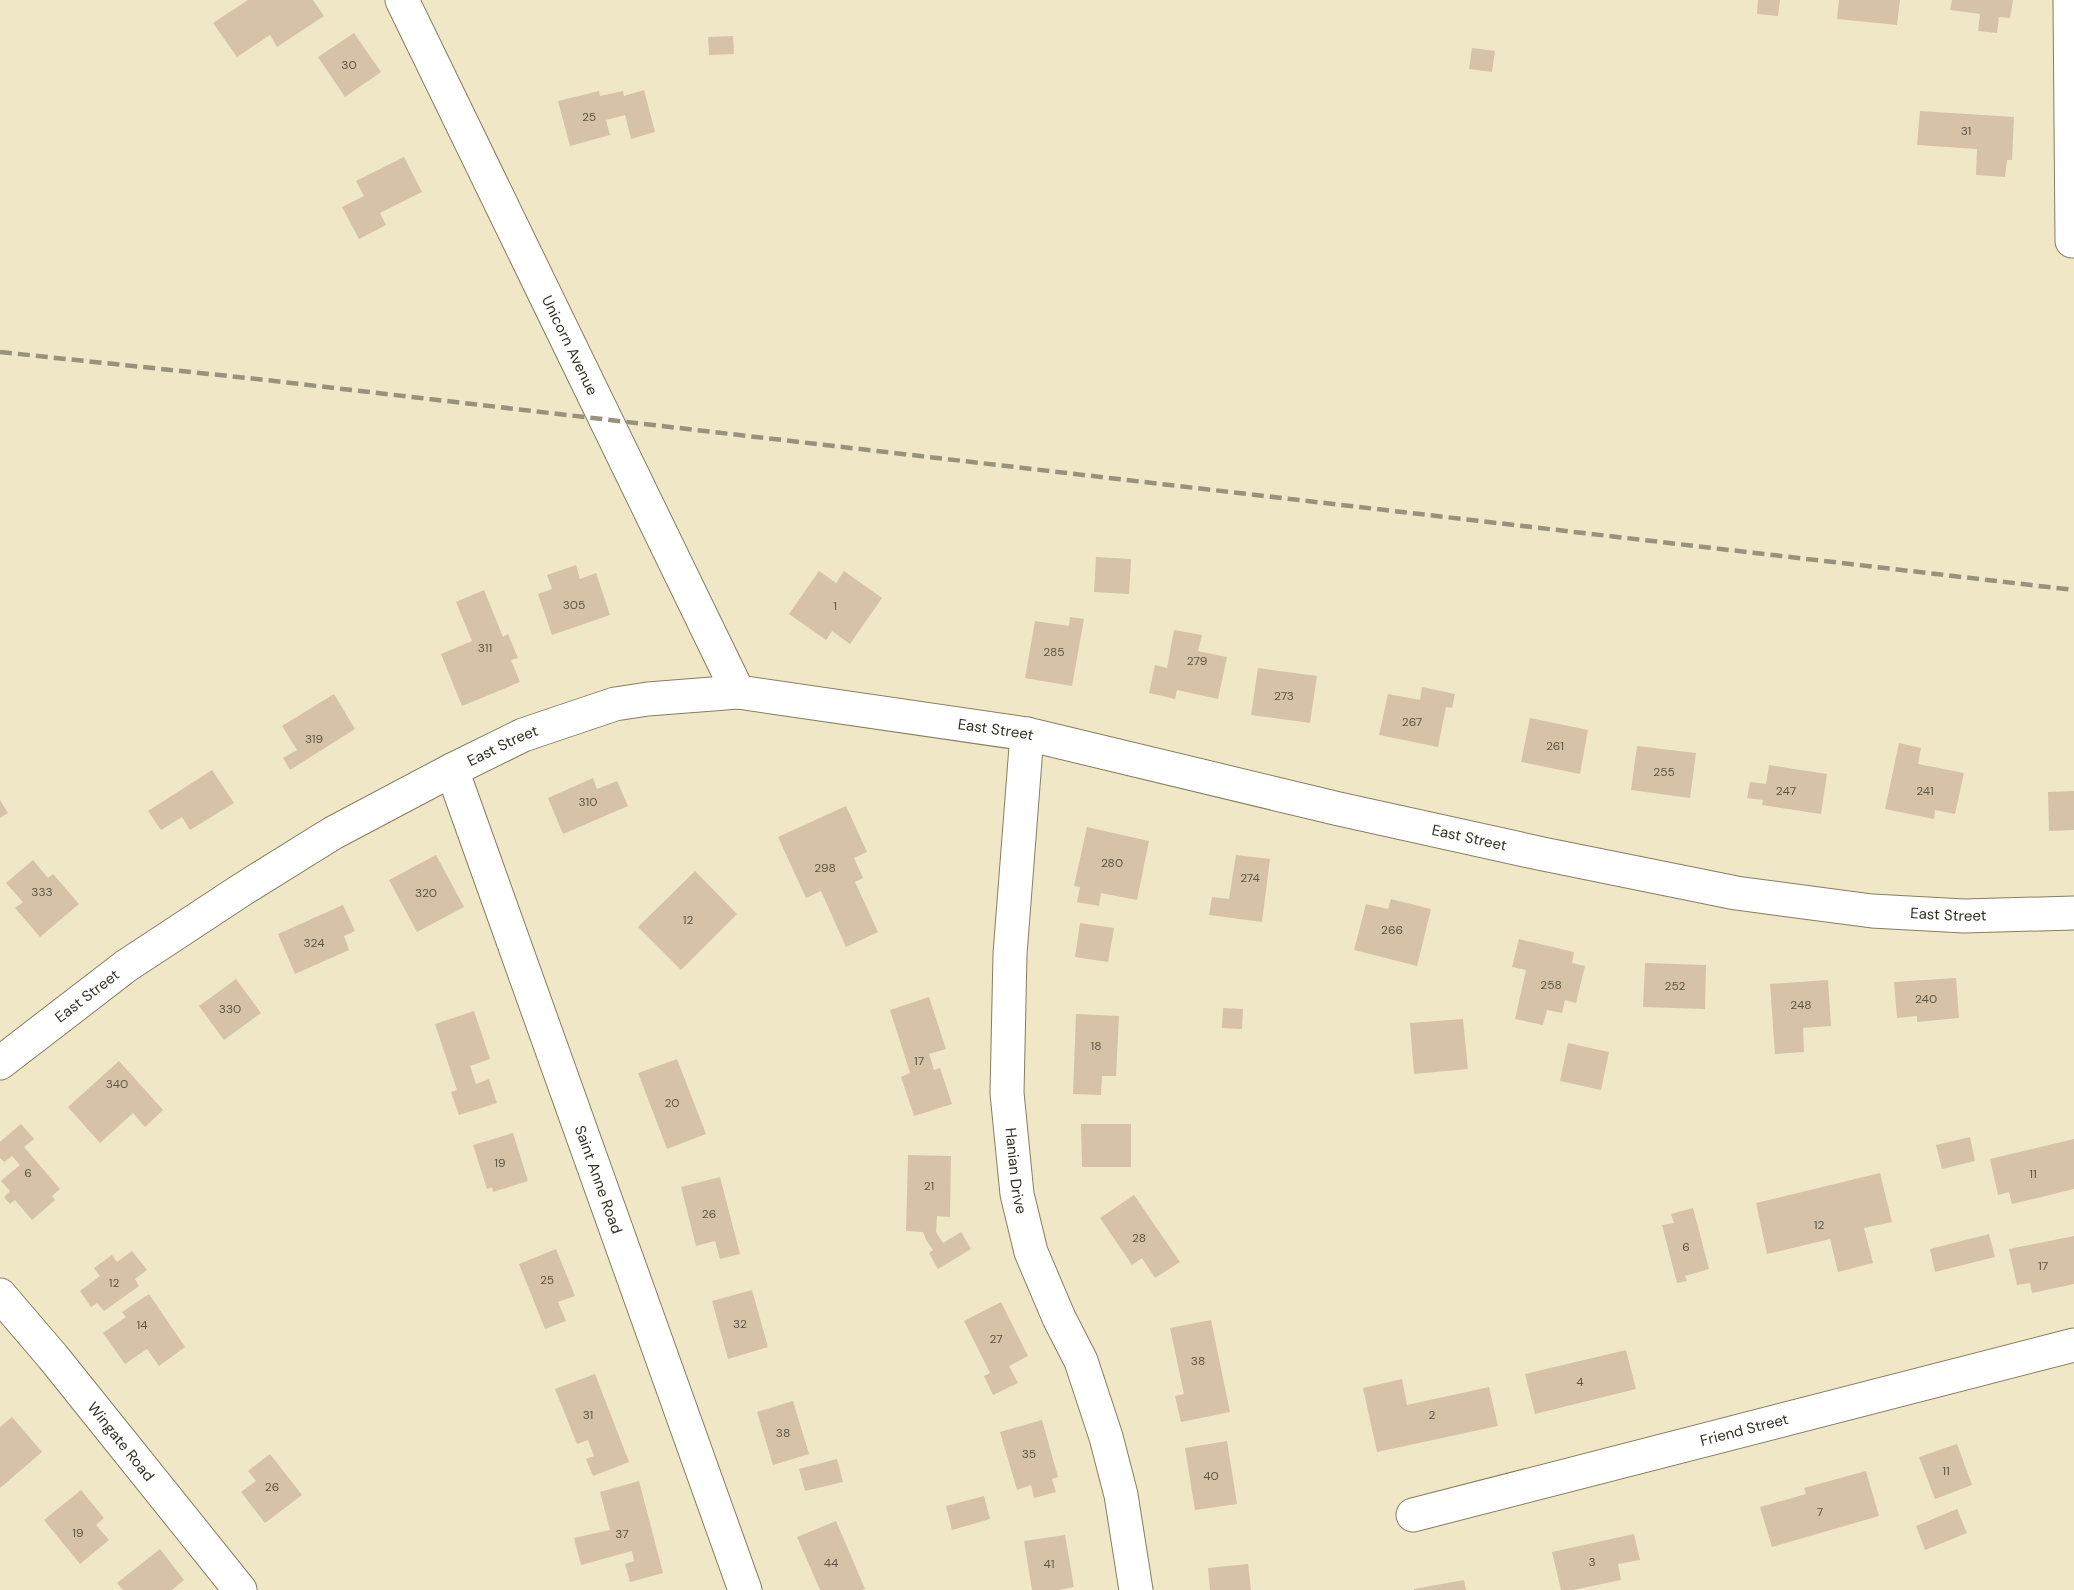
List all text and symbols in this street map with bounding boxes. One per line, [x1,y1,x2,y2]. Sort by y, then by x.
house number: 30 [341,57,357,73]
house number: 25 [582,109,596,125]
house number: 31 [1961,123,1971,139]
street label: Unicorn Avenue [537,292,602,399]
house number: 305 [563,597,585,613]
house number: 1 [833,598,837,614]
house number: 311 [478,640,492,656]
house number: 285 [1043,644,1065,660]
house number: 279 [1187,653,1207,669]
house number: 273 [1274,688,1294,704]
street label: East Street [956,714,1036,745]
house number: 267 [1402,714,1422,730]
street label: East Street [464,721,541,771]
house number: 319 [305,731,323,747]
house number: 261 [1546,738,1564,754]
house number: 255 [1653,764,1675,780]
house number: 247 [1776,783,1796,799]
house number: 241 [1916,783,1934,799]
house number: 310 [579,794,597,810]
street label: East Street [1430,820,1509,856]
house number: 280 [1101,855,1123,871]
house number: 298 [814,860,836,876]
house number: 274 [1240,870,1260,886]
house number: 333 [31,884,53,900]
house number: 320 [415,885,437,901]
street label: East Street [1910,903,1987,926]
house number: 12 [683,912,693,928]
house number: 266 [1381,922,1403,938]
house number: 324 [303,935,325,951]
street label: East Street [51,965,124,1027]
house number: 258 [1540,977,1562,993]
house number: 252 [1665,978,1686,994]
house number: 240 [1915,991,1937,1007]
house number: 248 [1790,997,1812,1013]
house number: 330 [219,1001,241,1017]
house number: 18 [1090,1038,1102,1054]
house number: 17 [914,1053,924,1069]
house number: 340 [106,1076,128,1092]
house number: 20 [664,1095,680,1111]
street label: Saint Anne Road [570,1123,627,1237]
street label: Hanian Drive [1000,1127,1031,1216]
house number: 19 [494,1155,506,1171]
house number: 6 [24,1165,32,1181]
house number: 11 [2029,1166,2037,1182]
house number: 21 [924,1178,934,1194]
house number: 26 [702,1206,716,1222]
house number: 12 [1814,1217,1824,1233]
house number: 28 [1132,1230,1146,1246]
house number: 6 [1682,1239,1690,1255]
house number: 17 [2038,1258,2048,1274]
house number: 25 [540,1272,554,1288]
house number: 12 [109,1275,119,1291]
house number: 32 [733,1316,747,1332]
house number: 14 [136,1317,148,1333]
house number: 27 [989,1331,1003,1347]
house number: 38 [1191,1353,1205,1369]
house number: 4 [1576,1374,1584,1390]
street label: Wingate Road [83,1398,159,1485]
house number: 31 [583,1407,593,1423]
house number: 2 [1429,1407,1436,1423]
street label: Friend Street [1698,1409,1791,1451]
house number: 38 [776,1425,790,1441]
house number: 35 [1022,1446,1036,1462]
house number: 11 [1942,1463,1950,1479]
house number: 40 [1203,1468,1219,1484]
house number: 26 [265,1479,279,1495]
house number: 7 [1817,1504,1823,1520]
house number: 19 [72,1525,84,1541]
house number: 37 [615,1526,629,1542]
house number: 3 [1588,1554,1596,1570]
house number: 44 [824,1555,838,1571]
house number: 41 [1043,1556,1055,1572]

